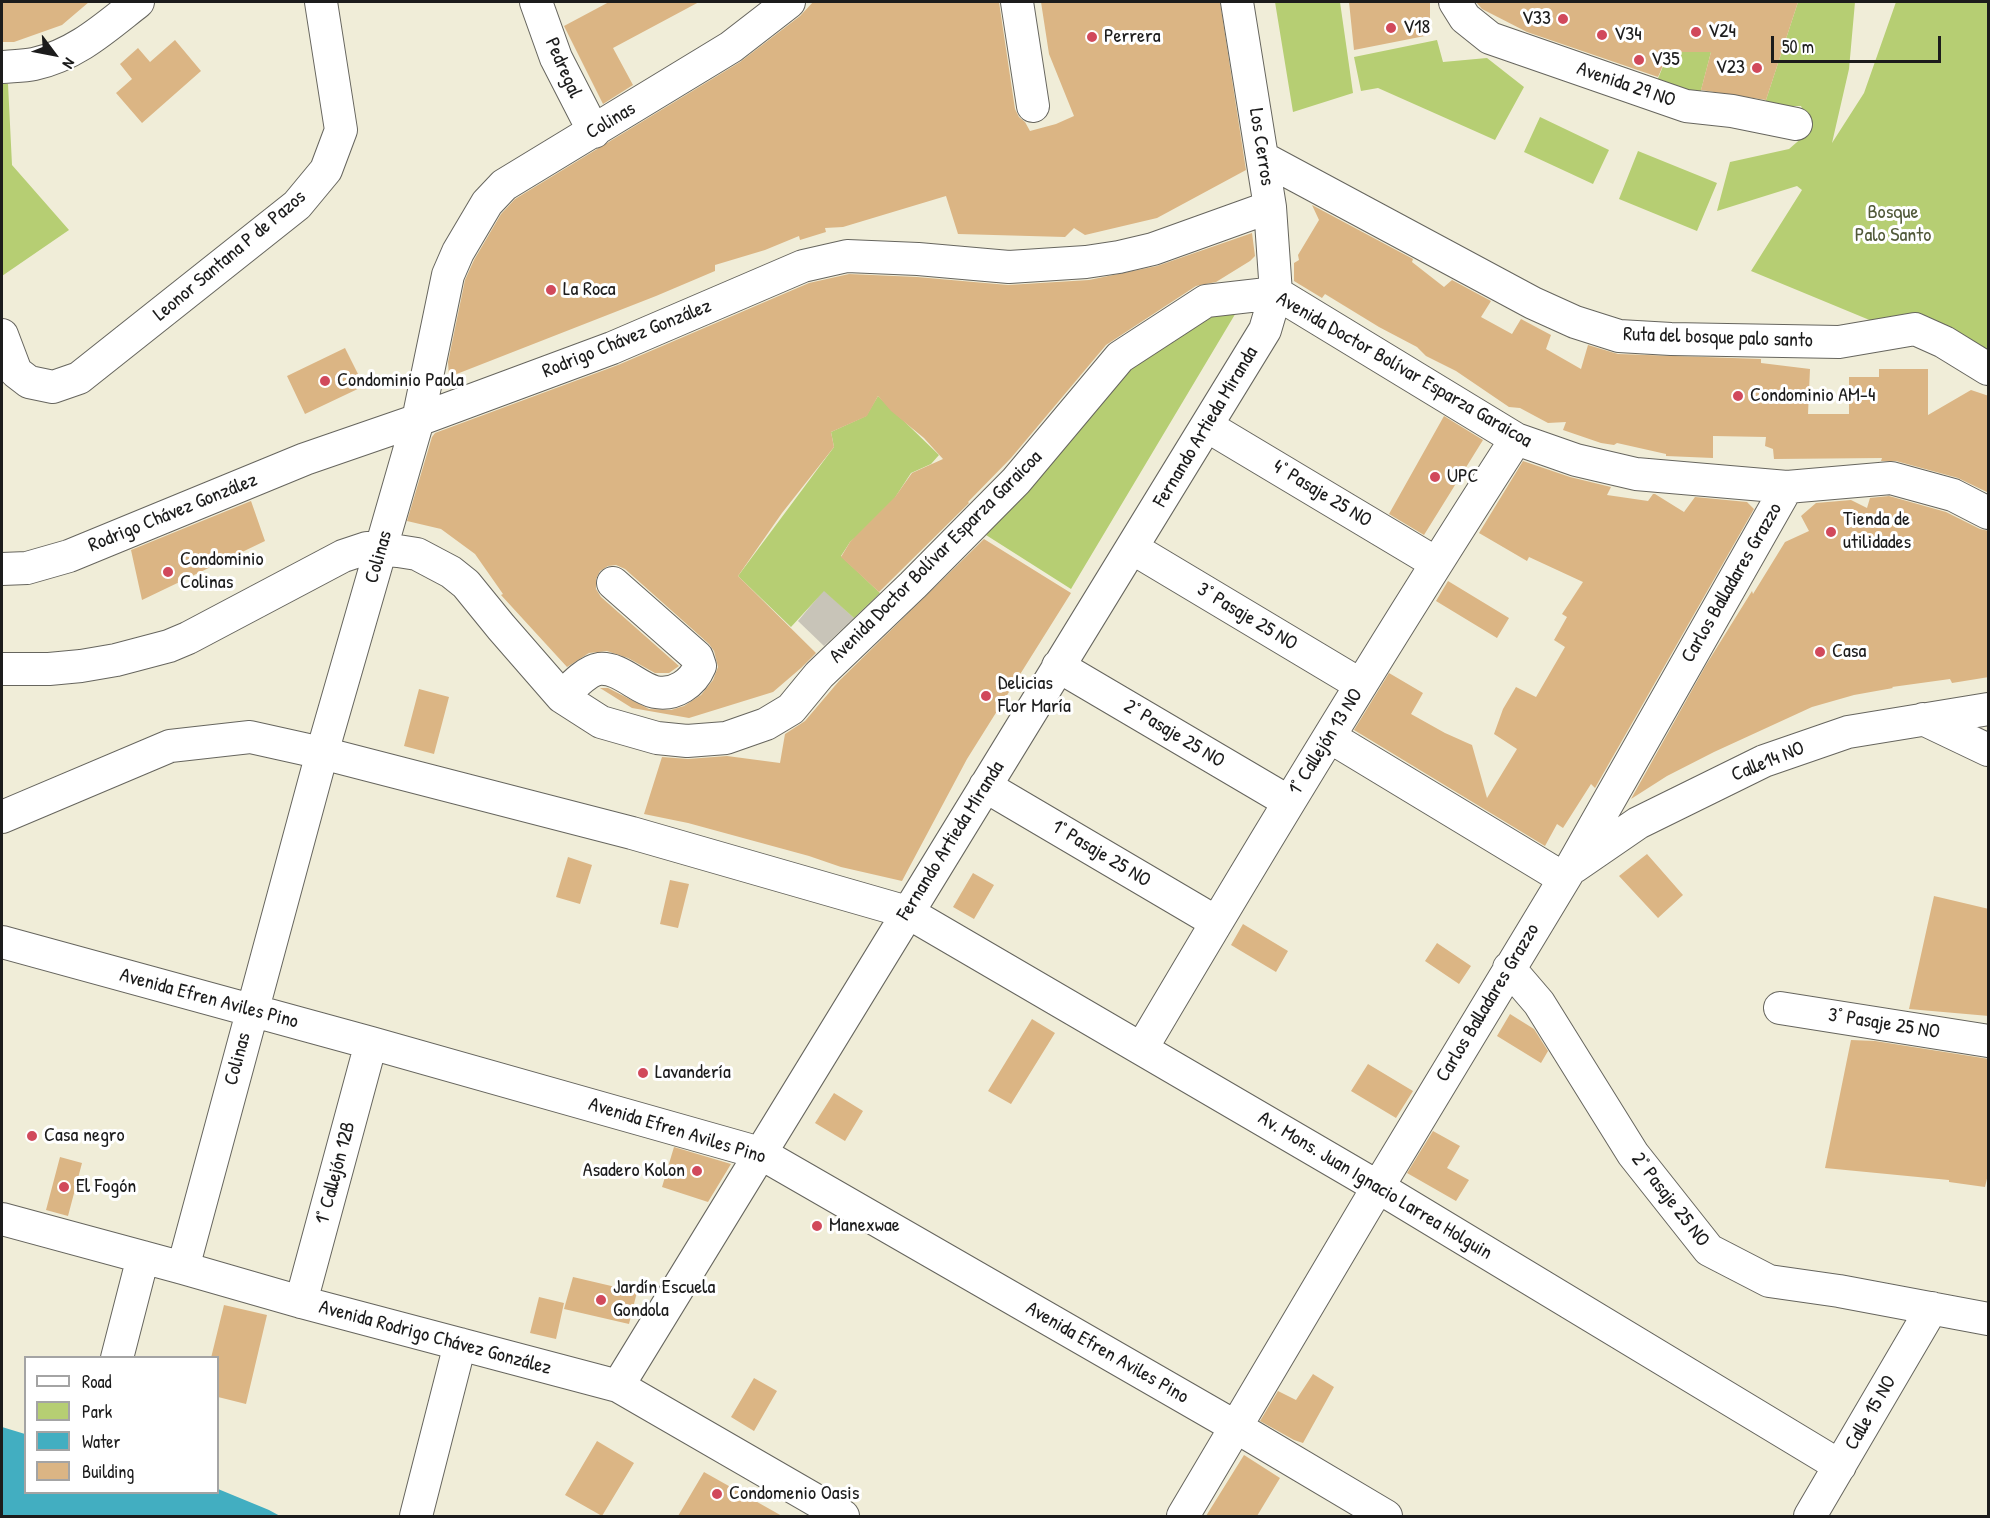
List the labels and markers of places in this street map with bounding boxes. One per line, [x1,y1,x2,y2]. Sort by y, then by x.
place label: V33 [1522,7,1551,31]
marker: V33 [1556,12,1570,26]
place label: V18 [1403,16,1430,40]
place label: V24 [1708,20,1736,44]
marker: V18 [1384,21,1398,35]
place label: V34 [1614,23,1642,47]
place label: Perrera [1104,25,1160,49]
marker: V24 [1689,25,1703,39]
marker: V34 [1595,28,1609,42]
marker: Perrera [1085,30,1099,44]
place label: V35 [1651,48,1680,72]
marker: V35 [1632,53,1646,67]
place label: V23 [1715,56,1745,80]
marker: V23 [1750,61,1764,75]
place label: La Roca [563,278,616,302]
marker: La Roca [544,283,558,297]
place label: Condominio Paola [337,369,464,393]
marker: Condominio Paola [318,374,332,388]
place label: Condominio AM-4 [1750,384,1875,408]
marker: Condominio AM-4 [1731,389,1745,403]
place label: UPC [1447,465,1479,489]
marker: UPC [1428,470,1442,484]
place label: Tienda de utilidades [1843,508,1911,555]
marker: Tienda de utilidades [1824,525,1838,539]
place label: Condominio Colinas [180,548,264,595]
marker: Condominio Colinas [161,565,175,579]
place label: Casa [1832,640,1866,664]
marker: Casa [1813,645,1827,659]
place label: Delicias Flor María [998,672,1071,719]
marker: Delicias Flor María [979,689,993,703]
place label: Lavandería [655,1061,731,1085]
marker: Lavandería [636,1066,650,1080]
place label: Casa negro [44,1124,125,1148]
marker: Casa negro [25,1129,39,1143]
place label: Asadero Kolon [583,1159,685,1183]
marker: Asadero Kolon [690,1164,704,1178]
place label: El Fogón [76,1175,136,1199]
marker: El Fogón [57,1180,71,1194]
place label: Manexwae [829,1214,900,1238]
marker: Manexwae [810,1219,824,1233]
place label: Jardín Escuela Gondola [613,1276,715,1323]
marker: Jardín Escuela Gondola [594,1293,608,1307]
place label: Condomenio Oasis [729,1482,859,1506]
marker: Condomenio Oasis [710,1487,724,1501]

